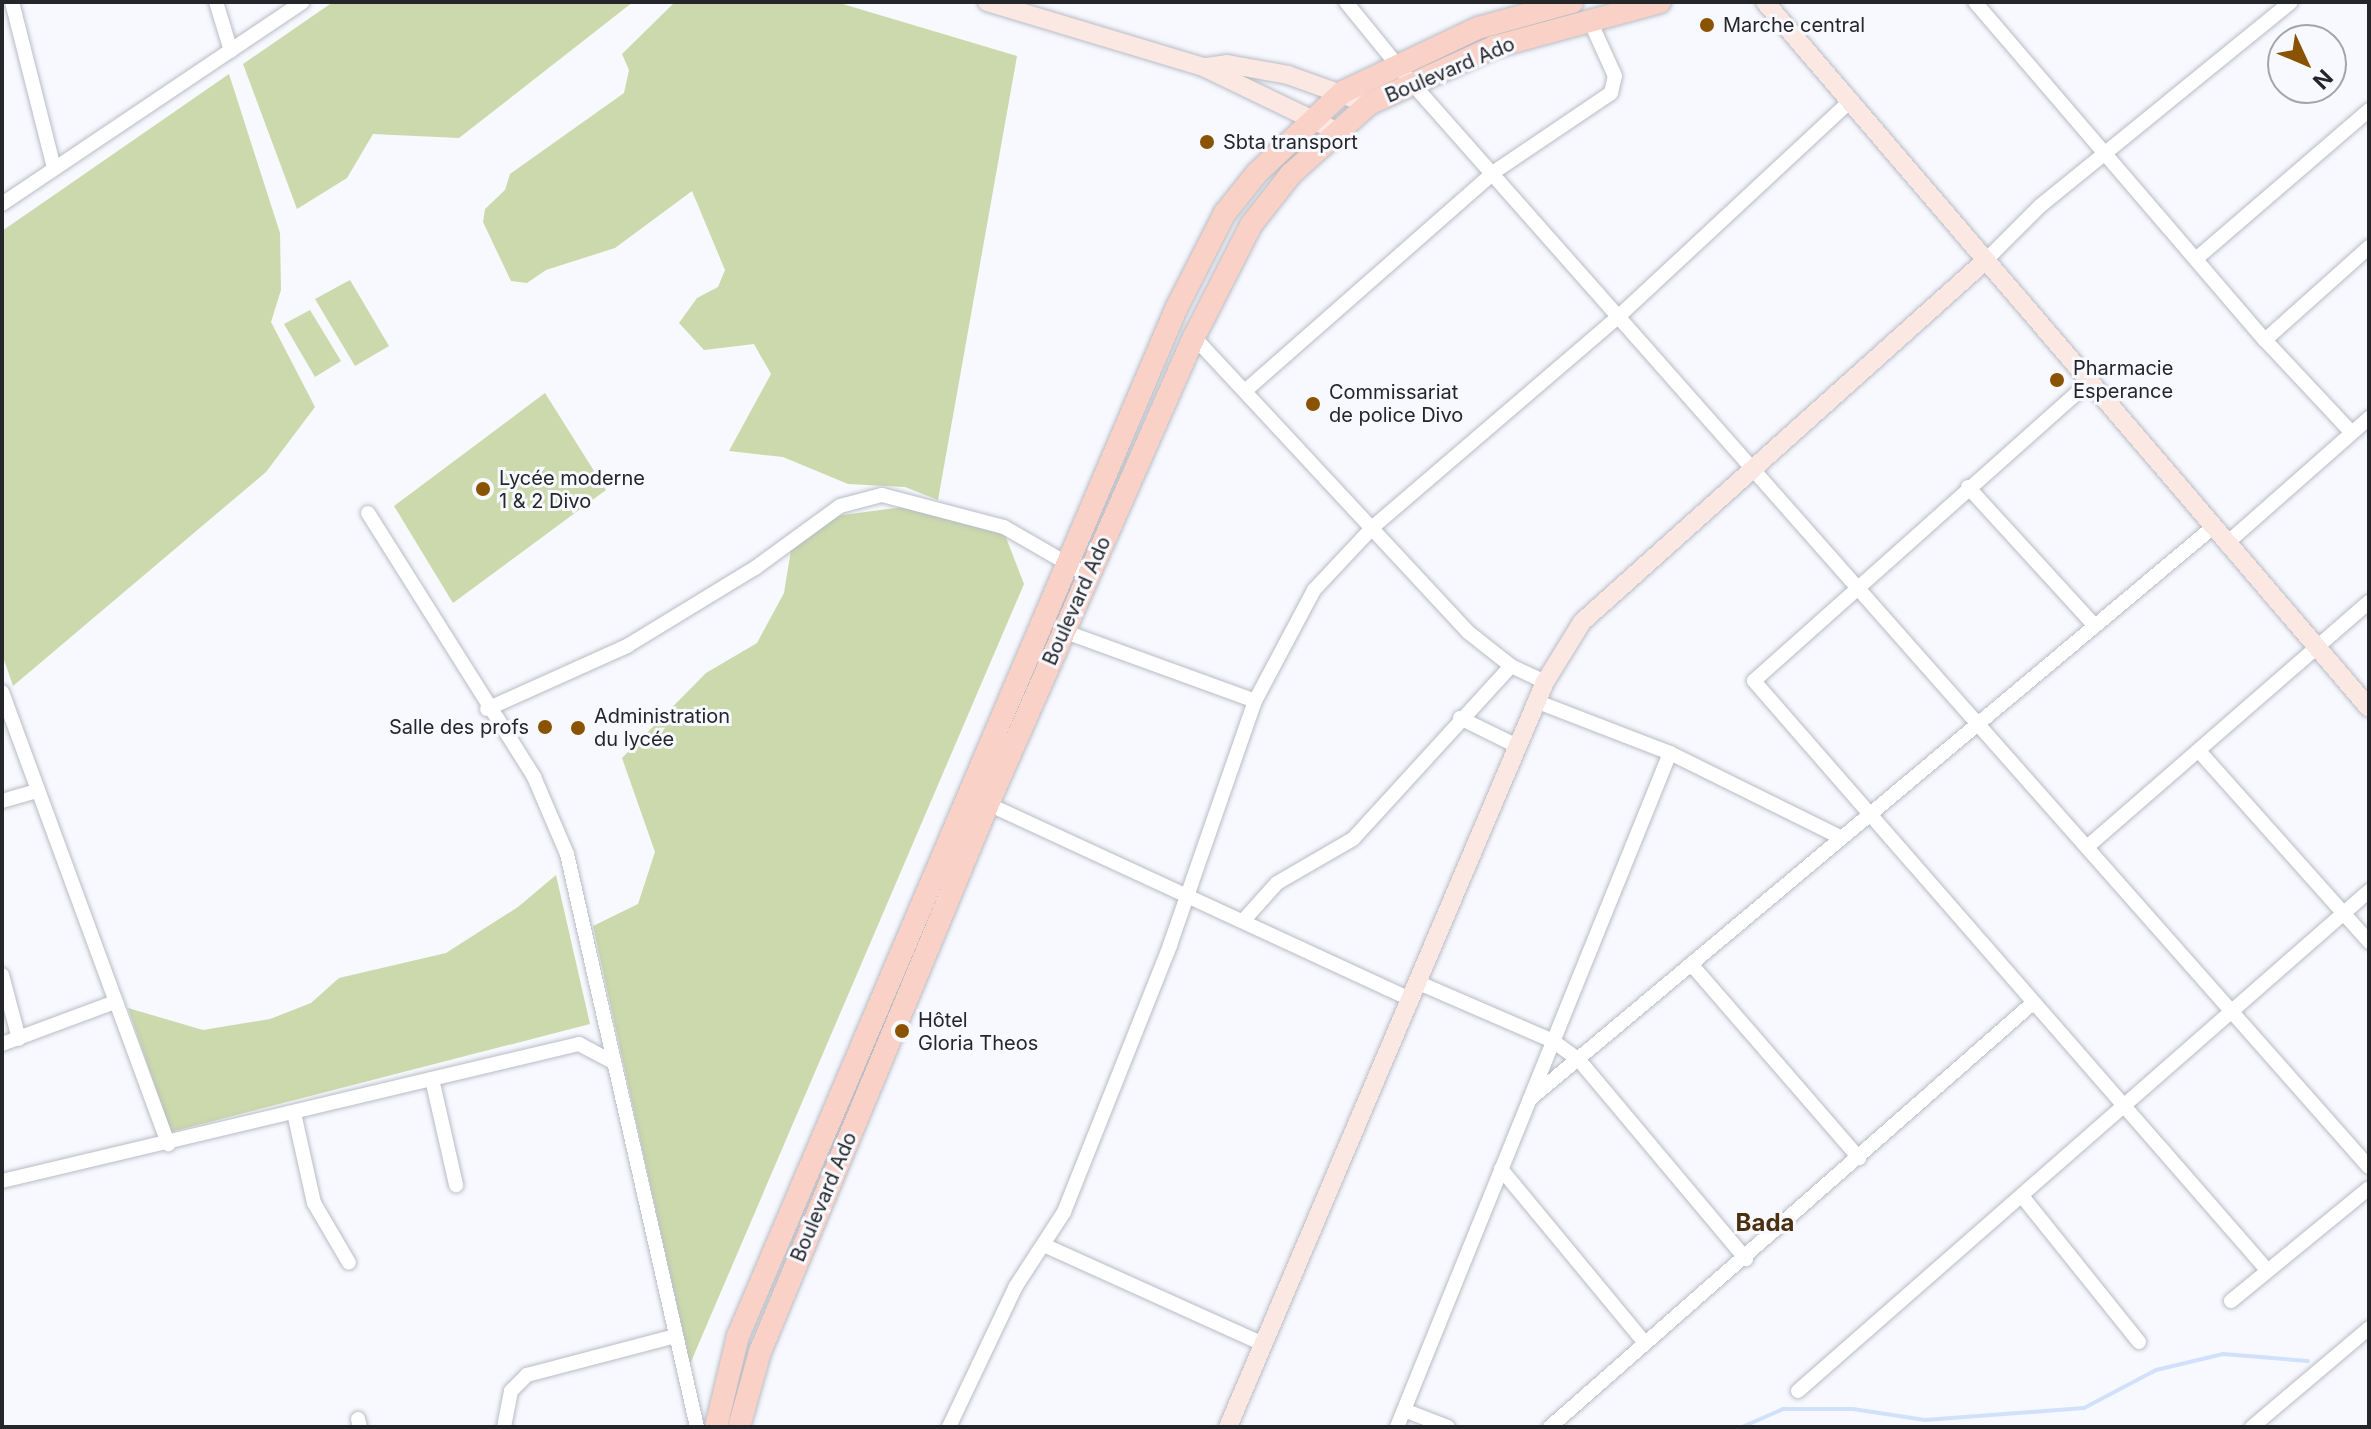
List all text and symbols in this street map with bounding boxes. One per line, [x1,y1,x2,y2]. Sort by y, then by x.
place label: Marche central [1723,13,1865,37]
marker: Marche central [1698,16,1716,34]
north arrow [2267,24,2347,104]
street label: Boulevard Ado [1382,32,1518,108]
text: N [2308,64,2338,94]
place label: Sbta transport [1223,130,1358,154]
marker: Sbta transport [1198,133,1216,151]
place label: Pharmacie Esperance [2073,356,2173,403]
marker: Pharmacie Esperance [2048,371,2066,389]
place label: Commissariat de police Divo [1329,380,1463,427]
marker: Commissariat de police Divo [1304,395,1322,413]
place label: Lycée moderne 1 & 2 Divo [499,466,645,513]
marker: Lycée moderne 1 & 2 Divo [474,480,492,498]
street label: Boulevard Ado [1038,533,1116,669]
place label: Administration du lycée [594,704,730,751]
place label: Salle des profs [389,715,529,739]
marker: Salle des profs [536,718,554,736]
marker: Administration du lycée [569,719,587,737]
place label: Hôtel Gloria Theos [918,1008,1038,1055]
marker: Hôtel Gloria Theos [893,1022,911,1040]
street label: Boulevard Ado [786,1129,862,1265]
district label: Bada [1736,1209,1794,1237]

